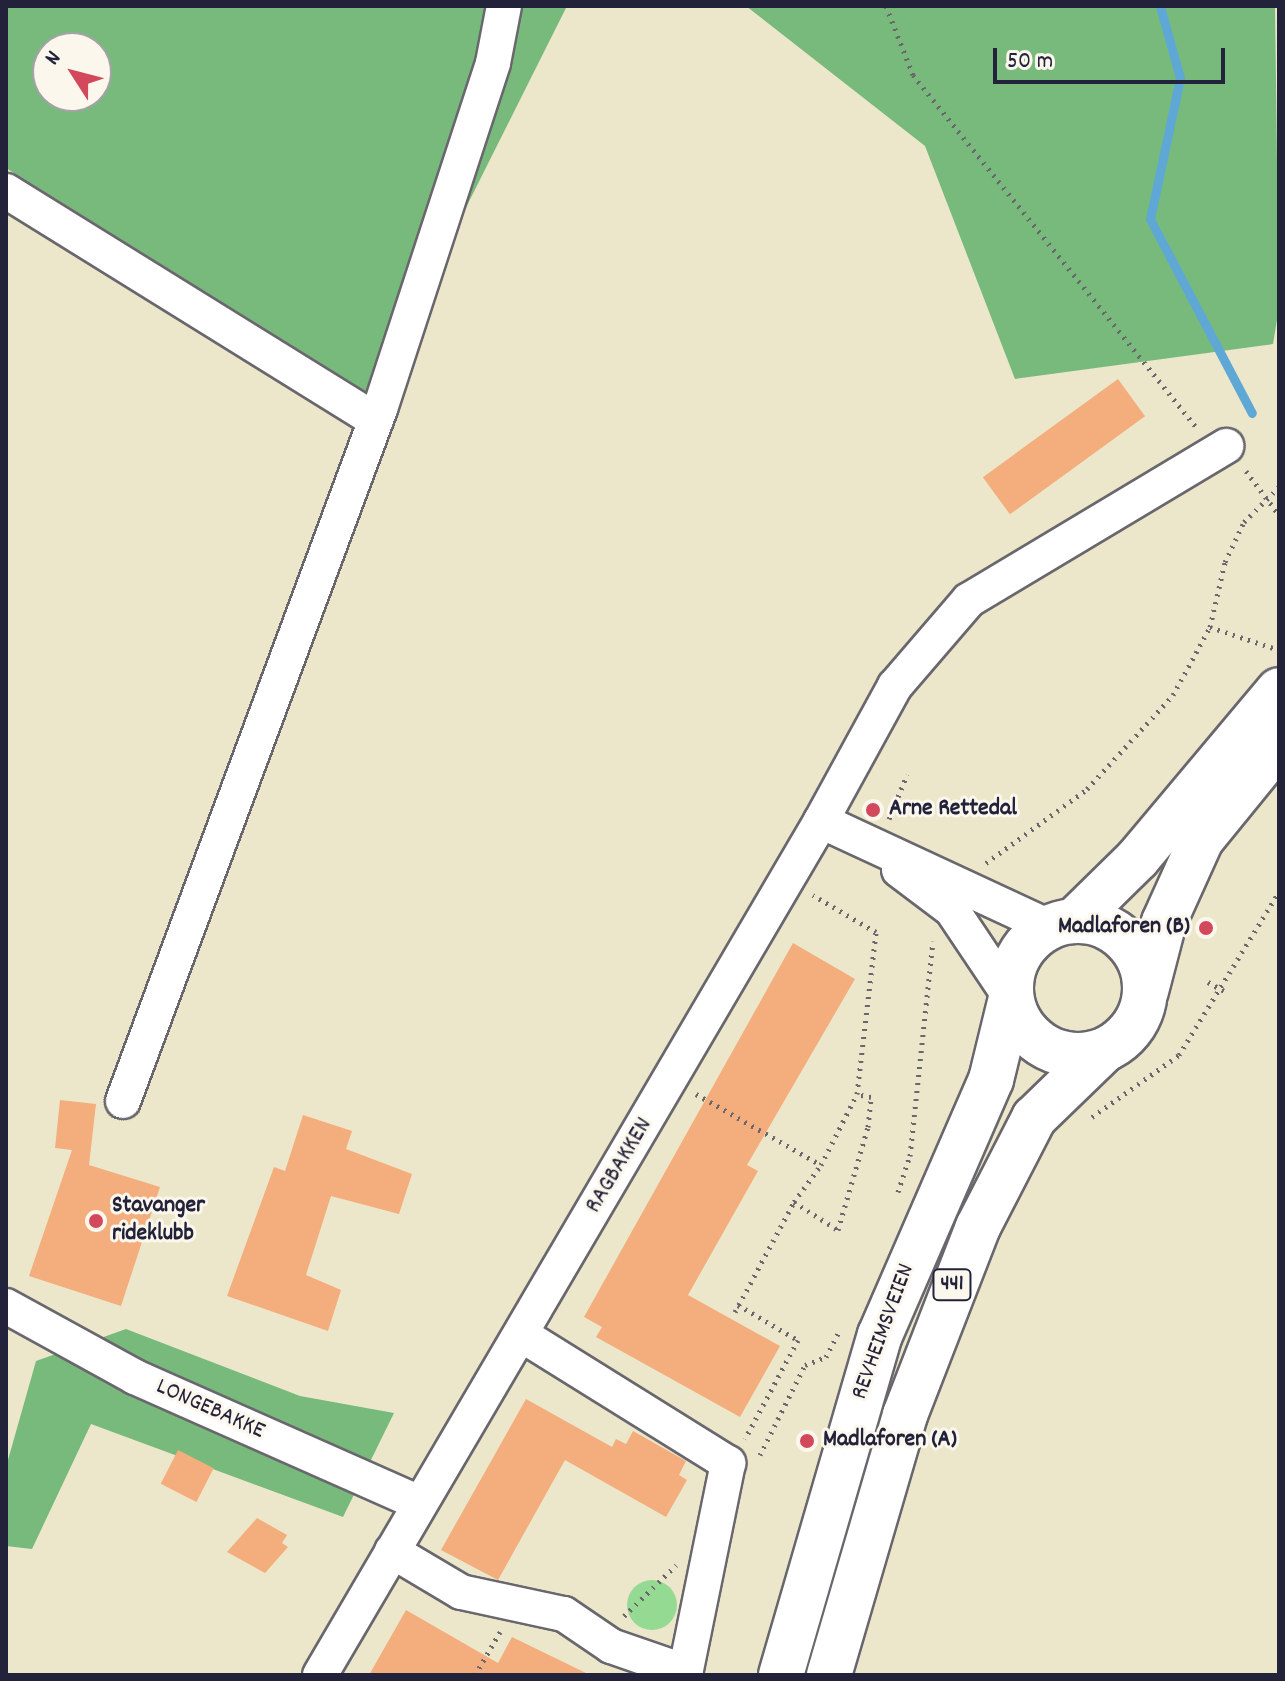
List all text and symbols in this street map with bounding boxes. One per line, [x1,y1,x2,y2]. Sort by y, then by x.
north arrow [32,32,112,112]
scale bar [997,32,1229,82]
text: N [38,45,70,72]
text: 50 m [1007,45,1053,79]
place label: Arne Rettedal [889,796,1017,824]
marker: Arne Rettedal [864,801,882,819]
place label: Madlaforen (B) [1058,914,1190,942]
marker: Madlaforen (B) [1197,919,1215,937]
street label: RAGBAKKEN [580,1113,660,1219]
place label: Stavanger rideklubb [112,1193,205,1249]
marker: Stavanger rideklubb [87,1212,105,1230]
street label: REVHEIMSVEIEN [846,1260,922,1404]
road number: 441 [932,1267,972,1303]
street label: LONGEBAKKE [151,1373,269,1447]
place label: Madlaforen (A) [823,1427,957,1455]
marker: Madlaforen (A) [798,1432,816,1450]

